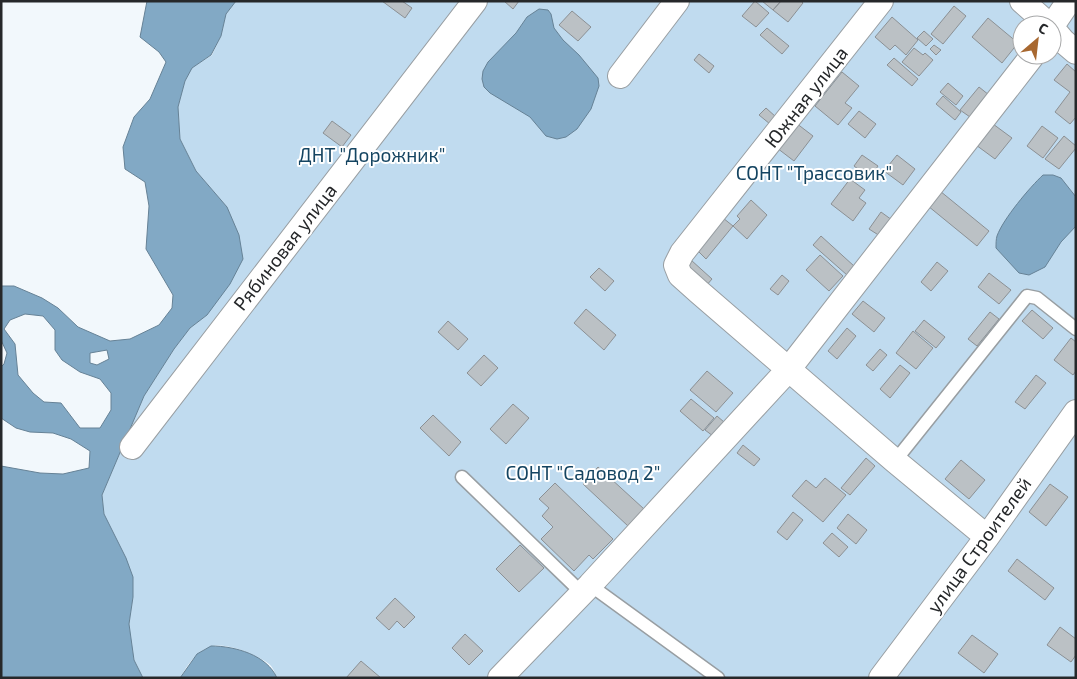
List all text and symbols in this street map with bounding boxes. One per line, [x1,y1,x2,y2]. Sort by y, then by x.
north arrow [1012,15,1062,65]
text: С [1036,19,1051,38]
street label: Южная улица [759,42,853,152]
park label: ДНТ "Дорожник" [299,143,445,166]
park label: СОНТ "Трассовик" [736,161,892,184]
street label: Рябиновая улица [228,179,342,315]
park label: СОНТ "Садовод 2" [506,461,660,484]
street label: улица Строителей [922,472,1036,618]

